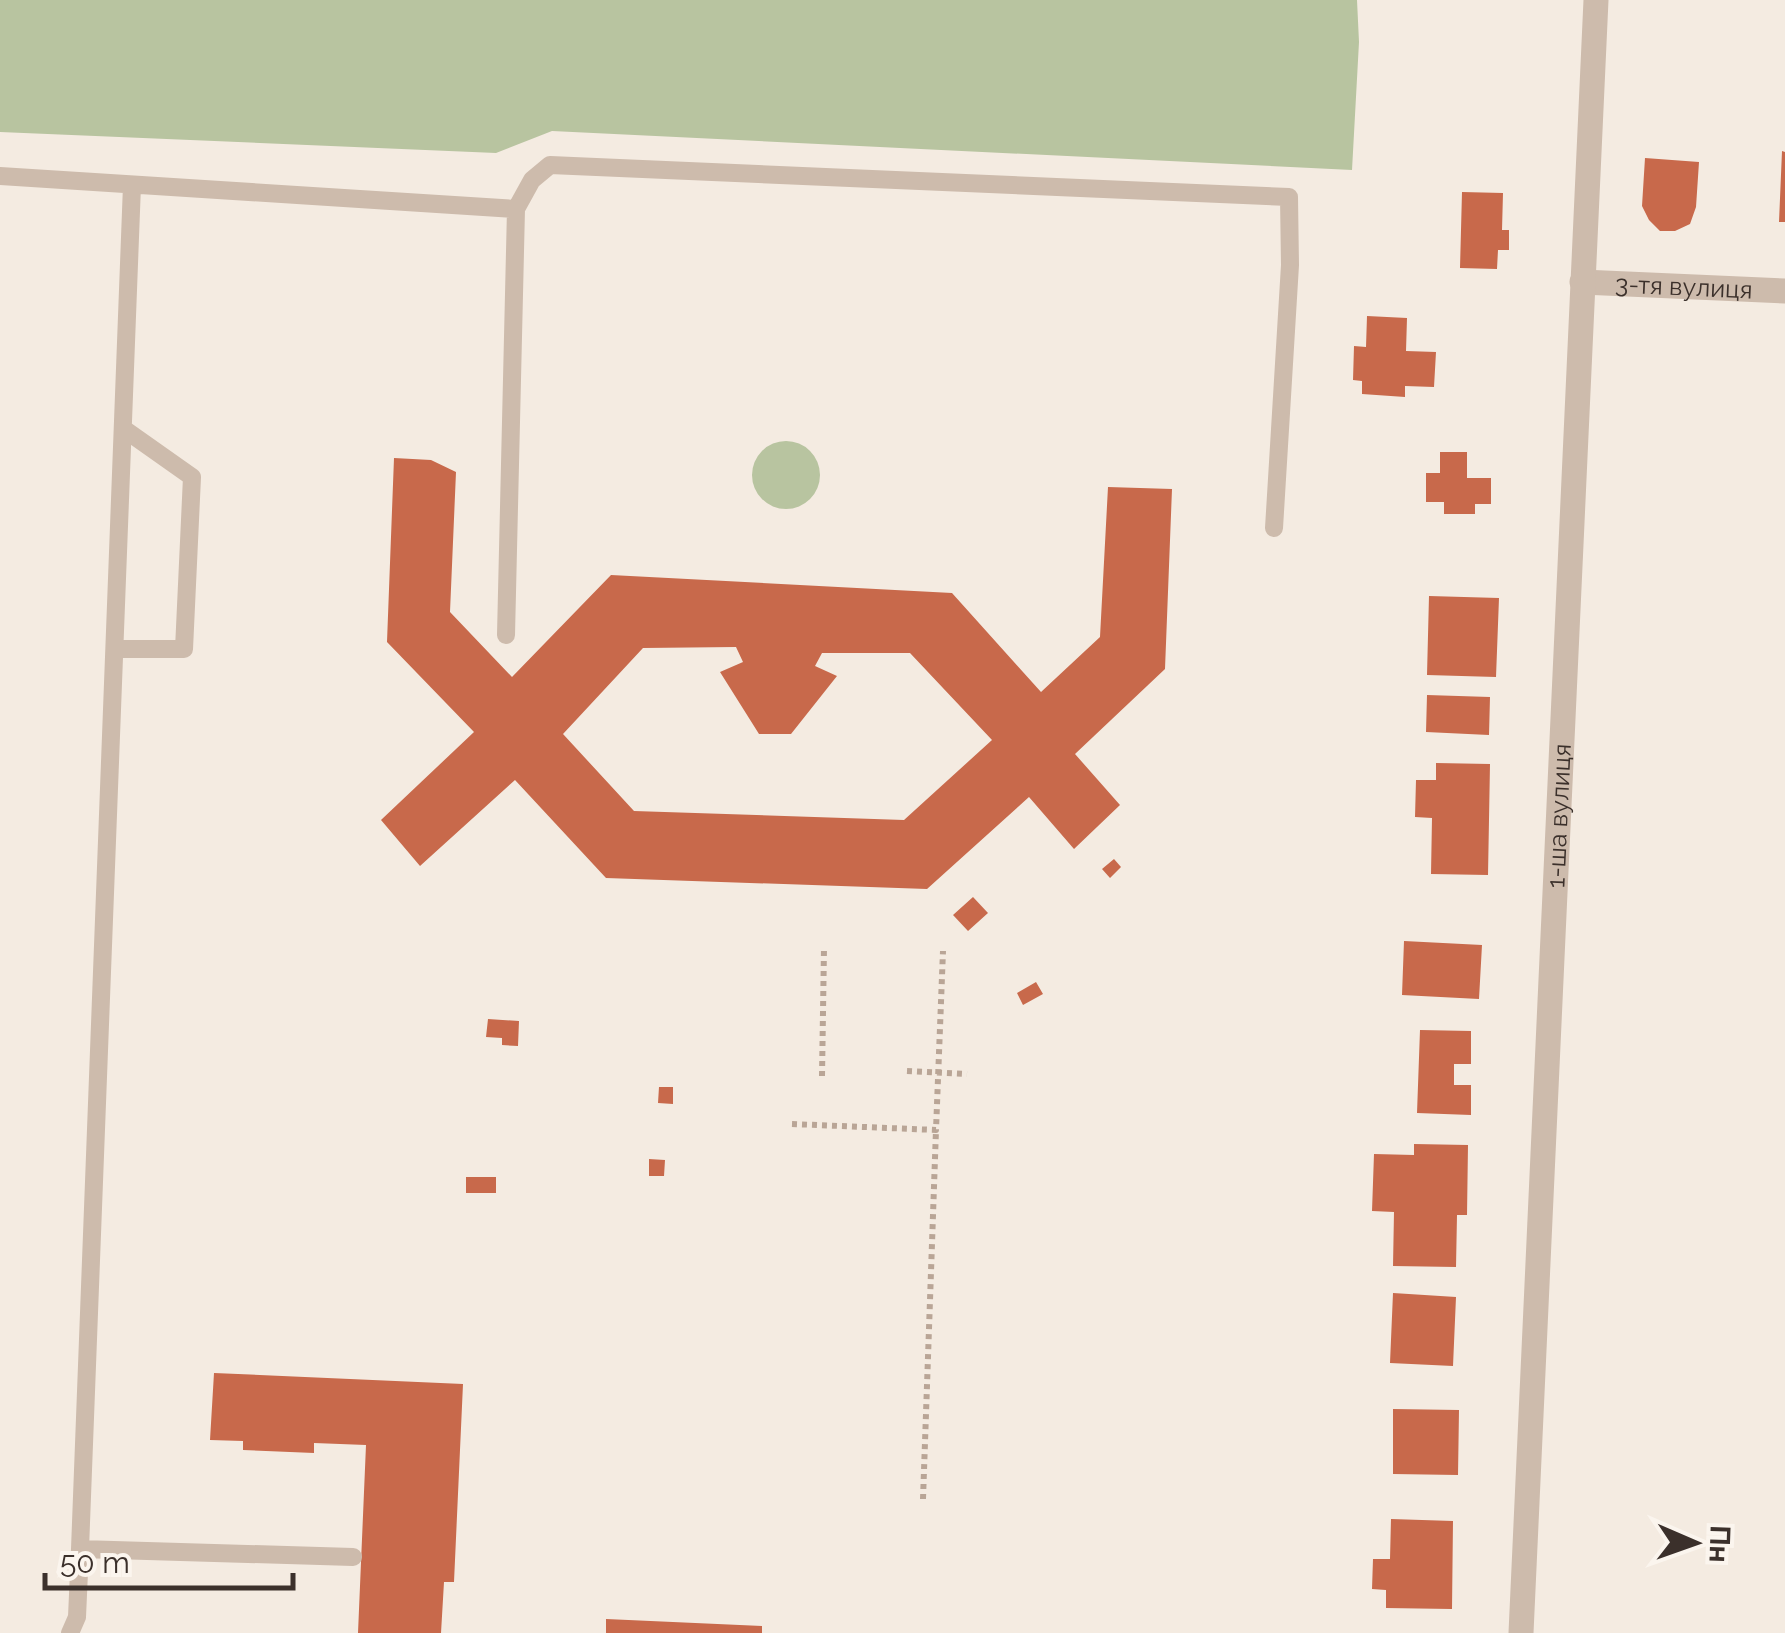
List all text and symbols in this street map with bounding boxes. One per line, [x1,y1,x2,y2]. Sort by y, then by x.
street label: 3-тя вулиця [1615,268,1753,305]
street label: 1-ша вулиця [1540,743,1577,889]
north arrow [1645,1493,1745,1593]
text: Пн [1702,1525,1737,1563]
scale bar [45,1528,292,1590]
text: 50 m [60,1545,130,1580]

